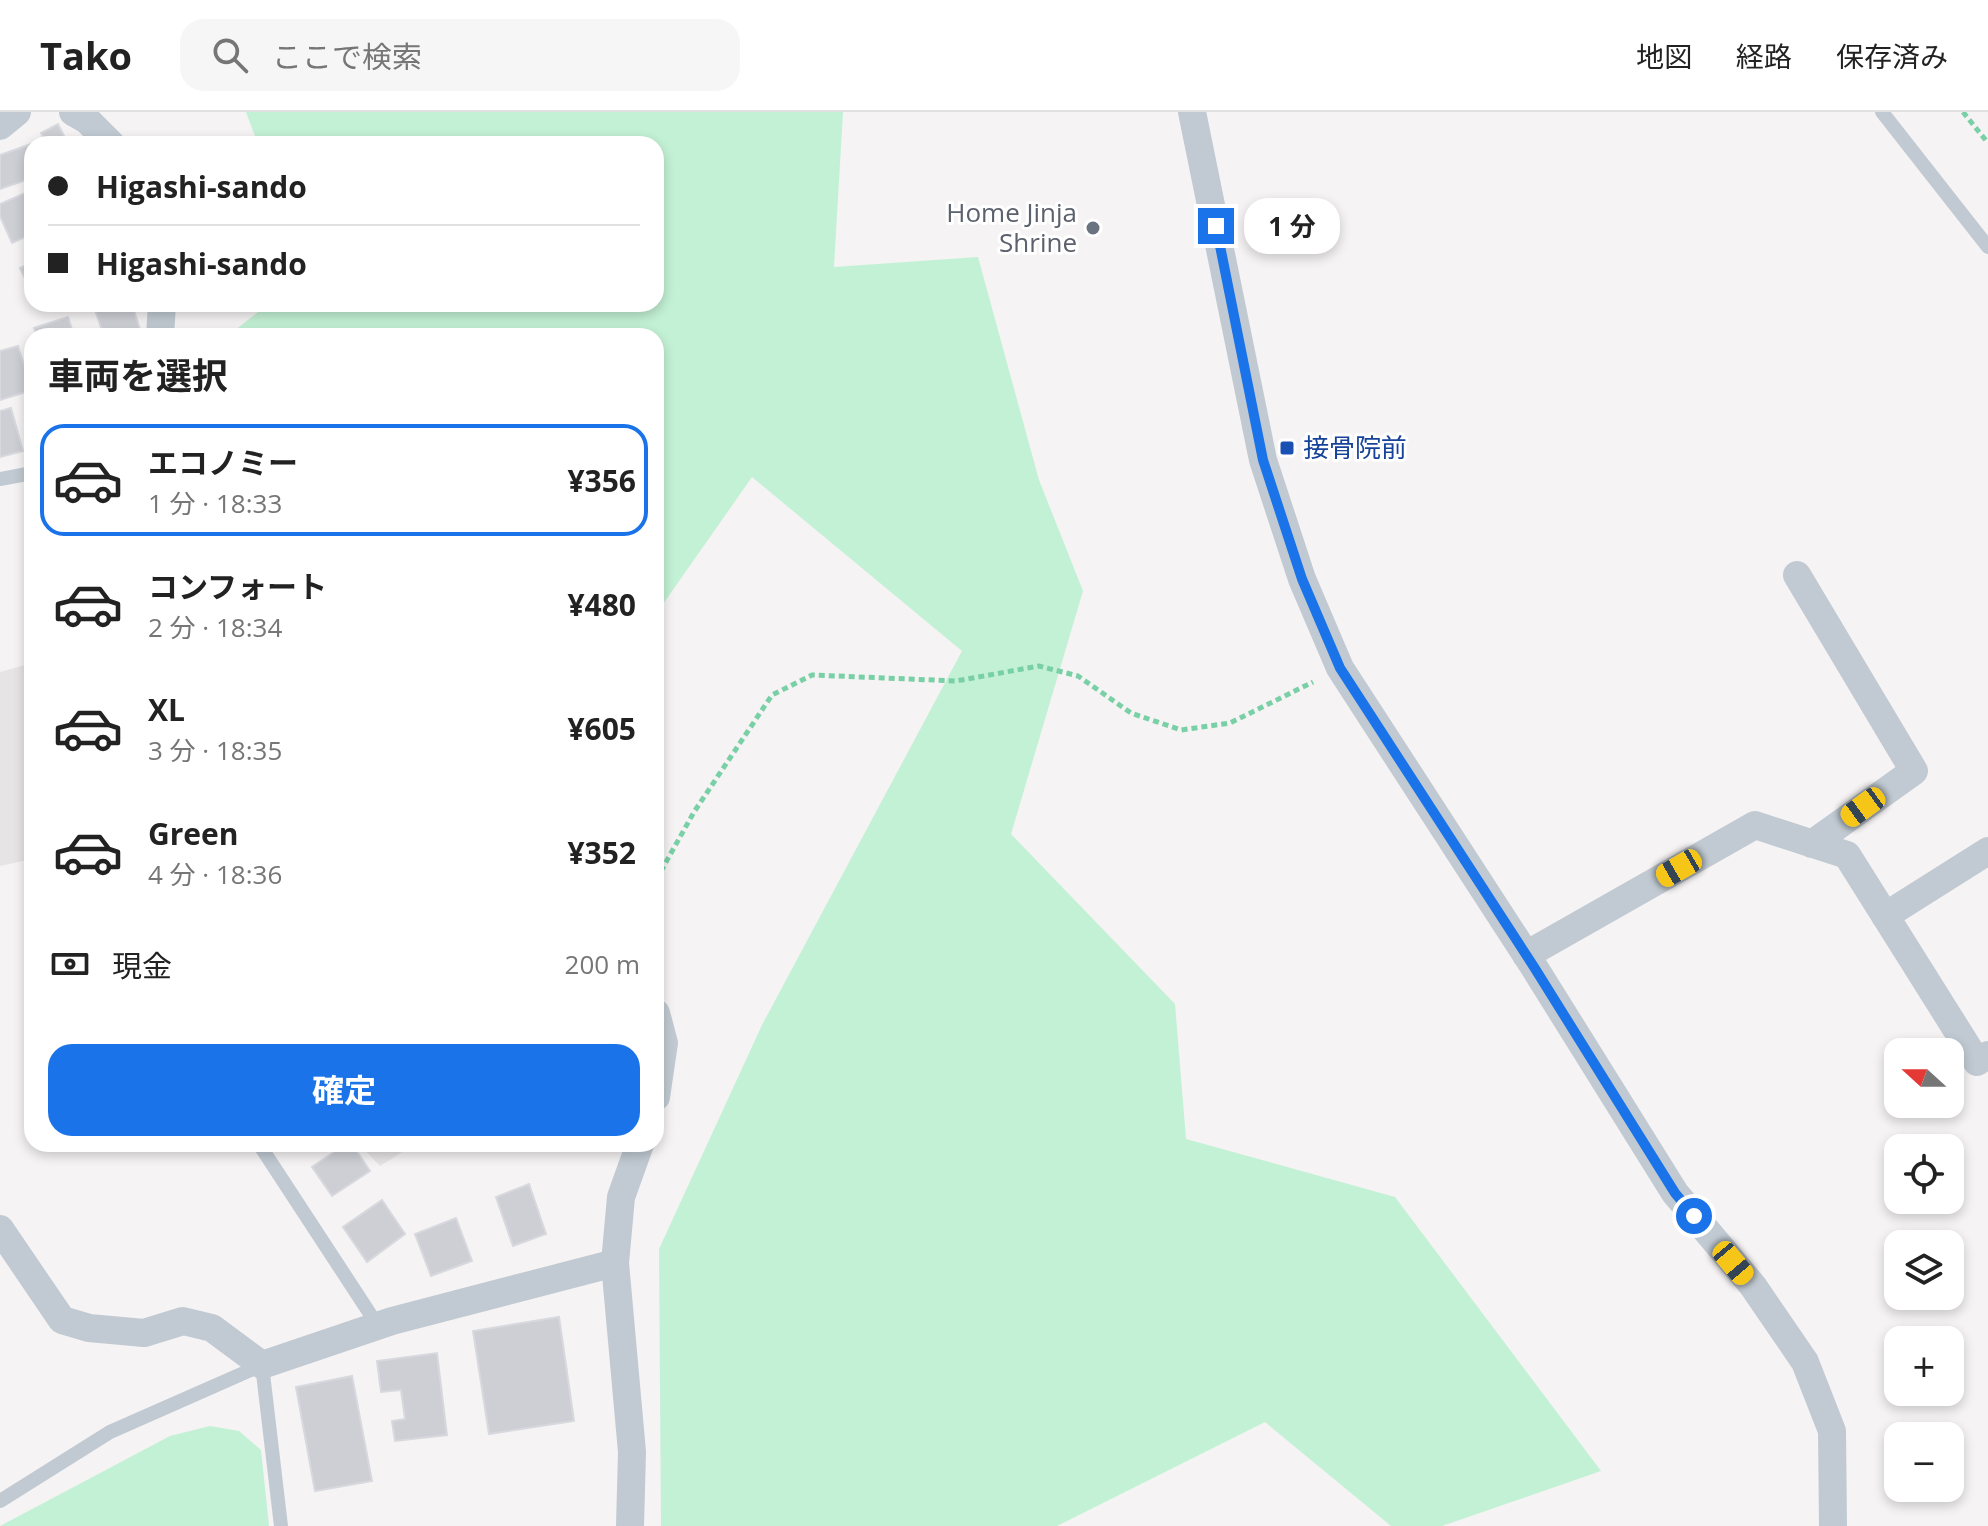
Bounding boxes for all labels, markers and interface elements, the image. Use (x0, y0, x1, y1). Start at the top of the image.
search box (180, 19, 740, 91)
text: Tako (40, 29, 132, 81)
icon: search (208, 33, 252, 77)
text: ここで検索 (272, 36, 422, 77)
text: 地図 (1636, 37, 1692, 75)
text: 経路 (1736, 37, 1792, 75)
text: 保存済み (1836, 37, 1948, 75)
text: Higashi-sando (96, 166, 307, 207)
place label: Home Jinja Shrine (946, 194, 1077, 260)
callout: 1 分 (1244, 198, 1340, 254)
route end (1198, 208, 1234, 244)
text: 1 分 (1268, 208, 1316, 244)
marker: Home Jinja Shrine (1084, 219, 1102, 237)
text: Higashi-sando (96, 243, 307, 284)
text: 車両を選択 (48, 351, 228, 400)
place label: 接骨院前 (1303, 429, 1407, 465)
marker: 接骨院前 (1278, 439, 1296, 457)
text: エコノミー (148, 442, 298, 483)
icon: car (52, 444, 124, 516)
text: ¥356 (567, 460, 636, 501)
text: 1 分 · 18:33 (148, 485, 282, 521)
text: コンフォート (148, 566, 327, 607)
icon: car (52, 568, 124, 640)
text: ¥480 (567, 584, 636, 625)
text: 2 分 · 18:34 (148, 609, 282, 645)
text: XL (148, 689, 185, 730)
icon: car (52, 692, 124, 764)
text: ¥605 (567, 708, 636, 749)
text: 3 分 · 18:35 (148, 732, 282, 768)
car (1837, 783, 1889, 831)
text: Green (148, 813, 239, 854)
icon: car (52, 816, 124, 888)
text: ¥352 (567, 832, 636, 873)
car (1652, 846, 1706, 890)
text: 4 分 · 18:36 (148, 856, 282, 892)
icon: cash (48, 942, 92, 986)
text: 現金 (112, 945, 172, 986)
text: 200 m (565, 946, 640, 982)
north arrow (1884, 1038, 1964, 1118)
map controls (1884, 1038, 1964, 1502)
button: 確定 (48, 1044, 640, 1136)
button: locate (1884, 1134, 1964, 1214)
route start (1676, 1198, 1712, 1234)
button: layers (1884, 1230, 1964, 1310)
car (1708, 1237, 1758, 1289)
button: + (1884, 1326, 1964, 1406)
button: − (1884, 1422, 1964, 1502)

